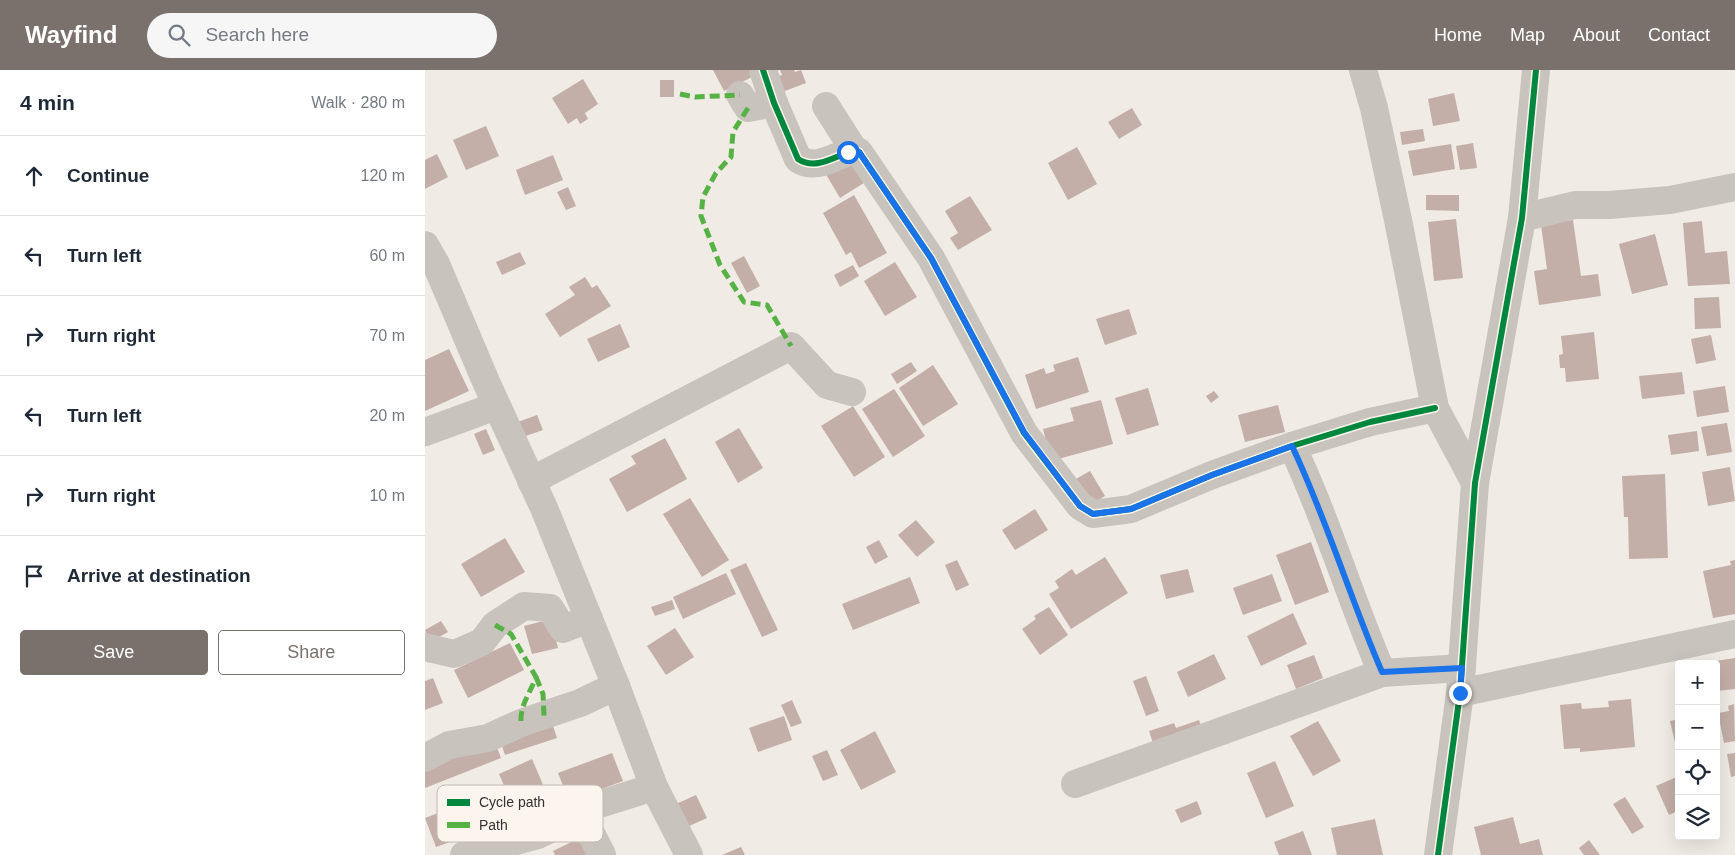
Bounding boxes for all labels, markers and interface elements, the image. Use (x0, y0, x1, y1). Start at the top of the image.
search box (147, 13, 497, 58)
text: Wayfind (25, 21, 117, 48)
icon: search (165, 21, 193, 49)
text: Search here (205, 24, 309, 45)
text: Home (1434, 25, 1482, 45)
text: Map (1510, 25, 1545, 45)
text: About (1573, 25, 1620, 45)
text: Contact (1648, 25, 1710, 45)
text: 4 min (20, 91, 75, 114)
text: Walk · 280 m (311, 94, 405, 111)
route start (837, 141, 860, 164)
icon: ahead (20, 162, 48, 190)
text: Continue (67, 165, 149, 186)
text: 120 m (361, 167, 405, 184)
icon: left (20, 242, 48, 270)
text: Turn left (67, 245, 142, 266)
text: 60 m (369, 247, 405, 264)
icon: right (20, 322, 48, 350)
text: Turn right (67, 325, 155, 346)
text: 70 m (369, 327, 405, 344)
icon: left (20, 402, 48, 430)
text: Turn left (67, 405, 142, 426)
text: 20 m (369, 407, 405, 424)
icon: right (20, 482, 48, 510)
text: Turn right (67, 485, 155, 506)
text: 10 m (369, 487, 405, 504)
icon: arrive (20, 562, 48, 590)
text: Arrive at destination (67, 565, 251, 586)
button: Save (20, 630, 208, 675)
button: Share (218, 630, 405, 675)
map controls (1675, 660, 1720, 840)
button: + (1675, 660, 1720, 705)
route end (1449, 682, 1472, 705)
button: − (1675, 705, 1720, 750)
button: locate (1675, 750, 1720, 795)
legend (437, 785, 603, 842)
text: Cycle path (479, 794, 545, 810)
button: layers (1675, 795, 1720, 840)
text: Path (479, 817, 508, 833)

